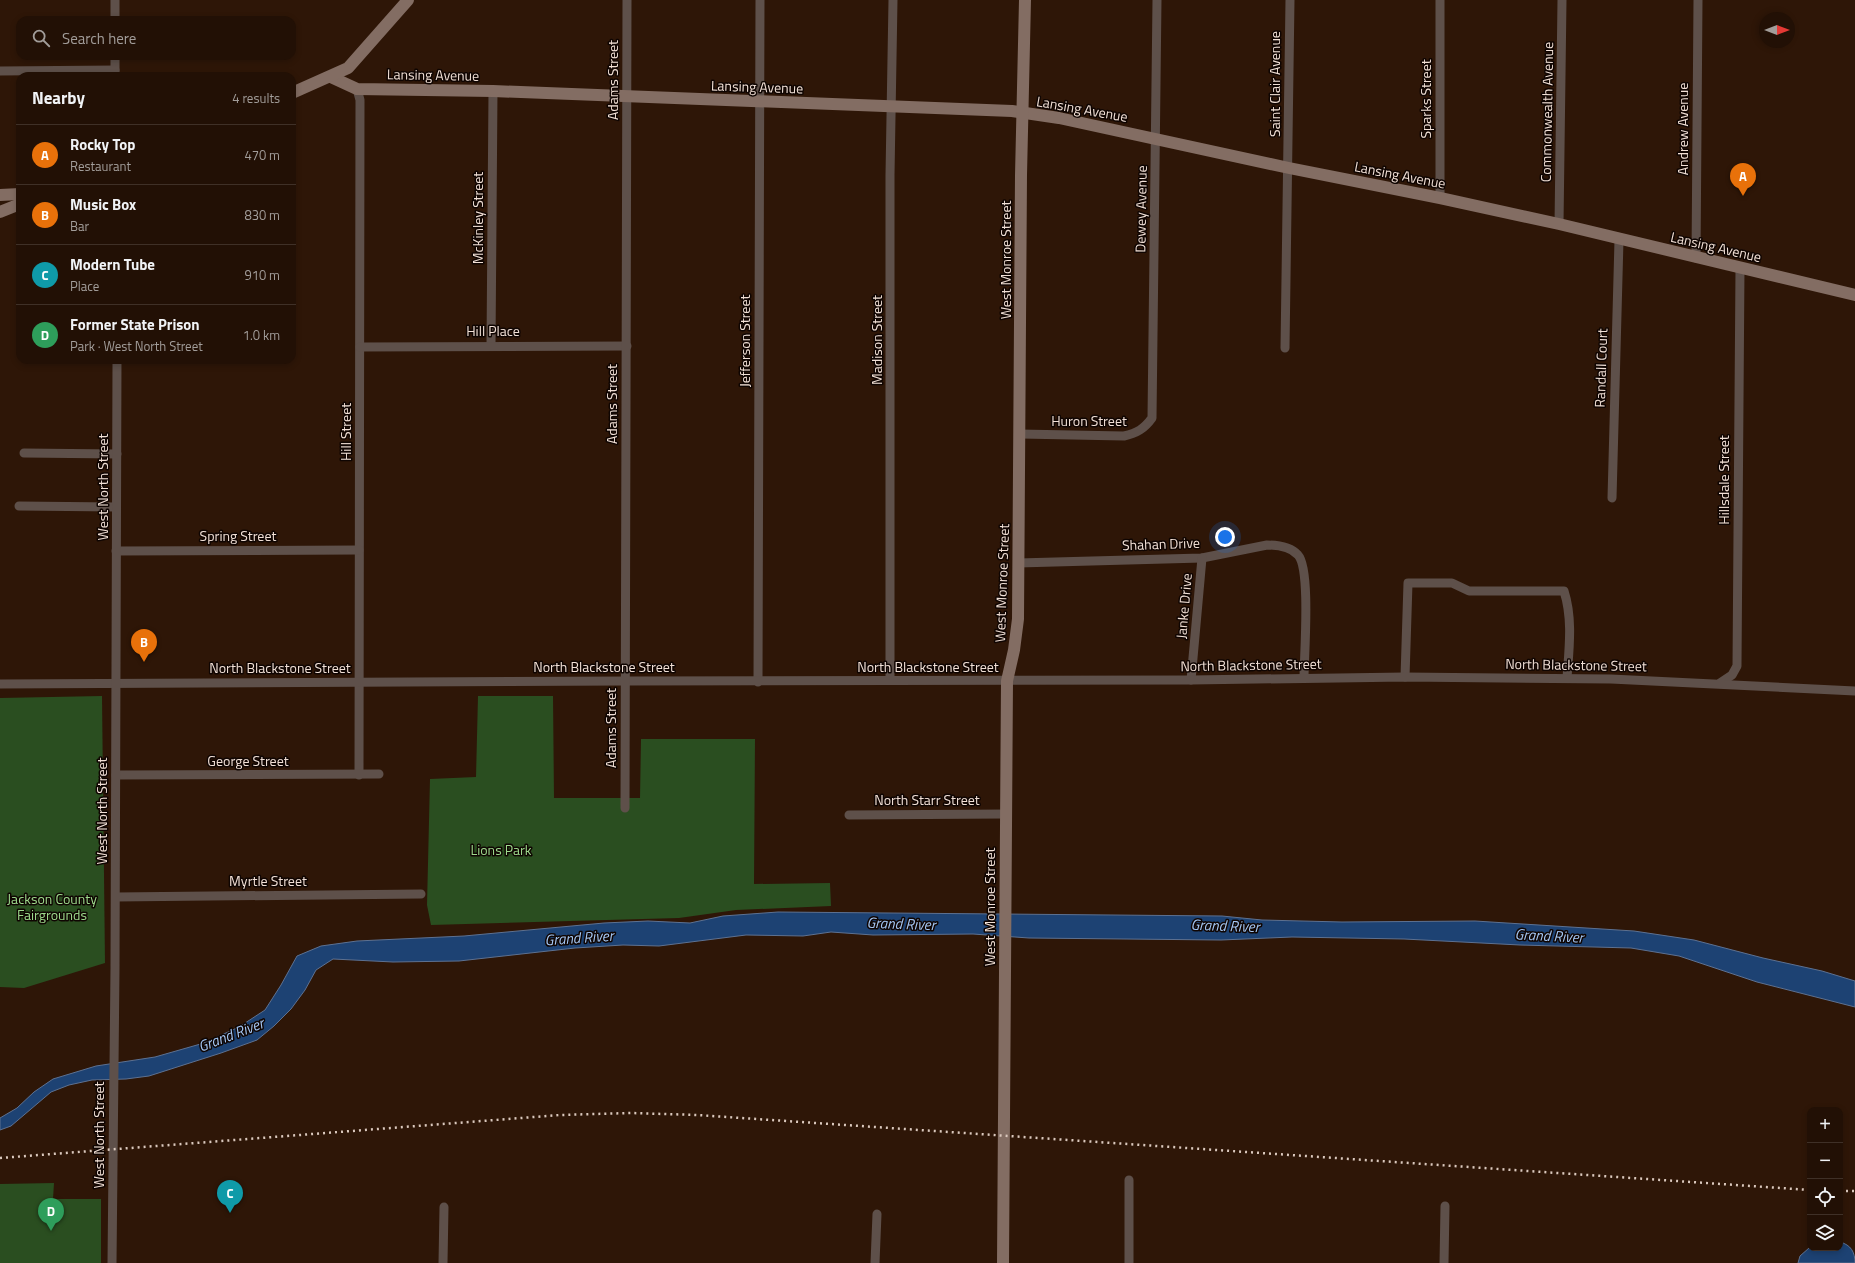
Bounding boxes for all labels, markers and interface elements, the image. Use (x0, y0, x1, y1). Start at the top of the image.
north arrow (1759, 12, 1795, 48)
search box (16, 16, 296, 60)
icon: search (30, 27, 52, 49)
text: Search here (62, 27, 136, 50)
street label: Saint Clair Avenue (1264, 31, 1285, 137)
street label: Adams Street (602, 40, 623, 120)
street label: Commonwealth Avenue (1535, 42, 1558, 182)
street label: Sparks Street (1415, 59, 1436, 139)
street label: Lansing Avenue (387, 63, 479, 86)
street label: Lansing Avenue (710, 74, 804, 99)
street label: Andrew Avenue (1672, 83, 1693, 175)
text: Nearby (32, 85, 85, 111)
text: 4 results (232, 88, 280, 108)
street label: Lansing Avenue (1035, 90, 1129, 127)
text: Rocky Top (70, 133, 135, 156)
text: A (41, 145, 49, 165)
text: 470 m (244, 145, 280, 165)
street label: Lansing Avenue (1353, 155, 1447, 194)
text: Restaurant (70, 156, 131, 176)
pin: A (1730, 163, 1756, 196)
street label: Dewey Avenue (1129, 165, 1152, 253)
street label: McKinley Street (467, 172, 488, 264)
text: Music Box (70, 193, 136, 216)
street label: West Monroe Street (995, 201, 1016, 319)
text: B (41, 205, 49, 225)
text: 830 m (244, 205, 280, 225)
text: Bar (70, 216, 89, 236)
street label: Lansing Avenue (1669, 226, 1763, 267)
text: Modern Tube (70, 253, 155, 276)
text: C (41, 265, 49, 285)
text: 910 m (244, 265, 280, 285)
text: Place (70, 276, 99, 296)
street label: Jefferson Street (734, 295, 755, 387)
street label: Madison Street (866, 295, 887, 385)
text: Former State Prison (70, 313, 200, 336)
street label: Hill Place (466, 320, 520, 341)
text: D (41, 325, 49, 345)
text: 1.0 km (243, 325, 280, 345)
street label: Randall Court (1589, 328, 1612, 408)
text: Park · West North Street (70, 336, 203, 356)
street label: Adams Street (601, 364, 622, 444)
street label: Hill Street (335, 403, 356, 461)
street label: Huron Street (1051, 410, 1127, 431)
street label: West North Street (92, 433, 113, 540)
street label: Hillsdale Street (1713, 435, 1734, 525)
street label: West Monroe Street (989, 523, 1014, 643)
street label: Spring Street (200, 525, 276, 546)
your location (1215, 527, 1235, 547)
street label: Shahan Drive (1122, 532, 1200, 555)
street label: Janke Drive (1170, 572, 1197, 640)
pin: B (131, 629, 157, 662)
street label: North Blackstone Street (1180, 653, 1322, 676)
street label: North Blackstone Street (1505, 653, 1647, 676)
street label: North Blackstone Street (533, 656, 675, 677)
street label: North Blackstone Street (857, 656, 999, 677)
street label: North Blackstone Street (209, 657, 351, 678)
street label: Adams Street (600, 688, 621, 768)
street label: George Street (207, 750, 289, 771)
street label: West North Street (91, 757, 112, 864)
street label: North Starr Street (874, 789, 980, 810)
park label: Lions Park (470, 839, 532, 860)
street label: West Monroe Street (979, 848, 1000, 966)
street label: Myrtle Street (229, 870, 307, 891)
park label: Jackson County Fairgrounds (7, 888, 97, 925)
water label: Grand River (866, 911, 938, 936)
water label: Grand River (1190, 913, 1262, 938)
water label: Grand River (1514, 922, 1586, 949)
water label: Grand River (544, 923, 616, 951)
water label: Grand River (195, 1011, 269, 1058)
street label: West North Street (88, 1081, 109, 1188)
map controls (1807, 1107, 1843, 1251)
button: + (1807, 1107, 1843, 1143)
button: − (1807, 1143, 1843, 1179)
button: locate (1807, 1179, 1843, 1215)
pin: C (217, 1180, 243, 1213)
pin: D (38, 1198, 64, 1231)
button: layers (1807, 1215, 1843, 1251)

